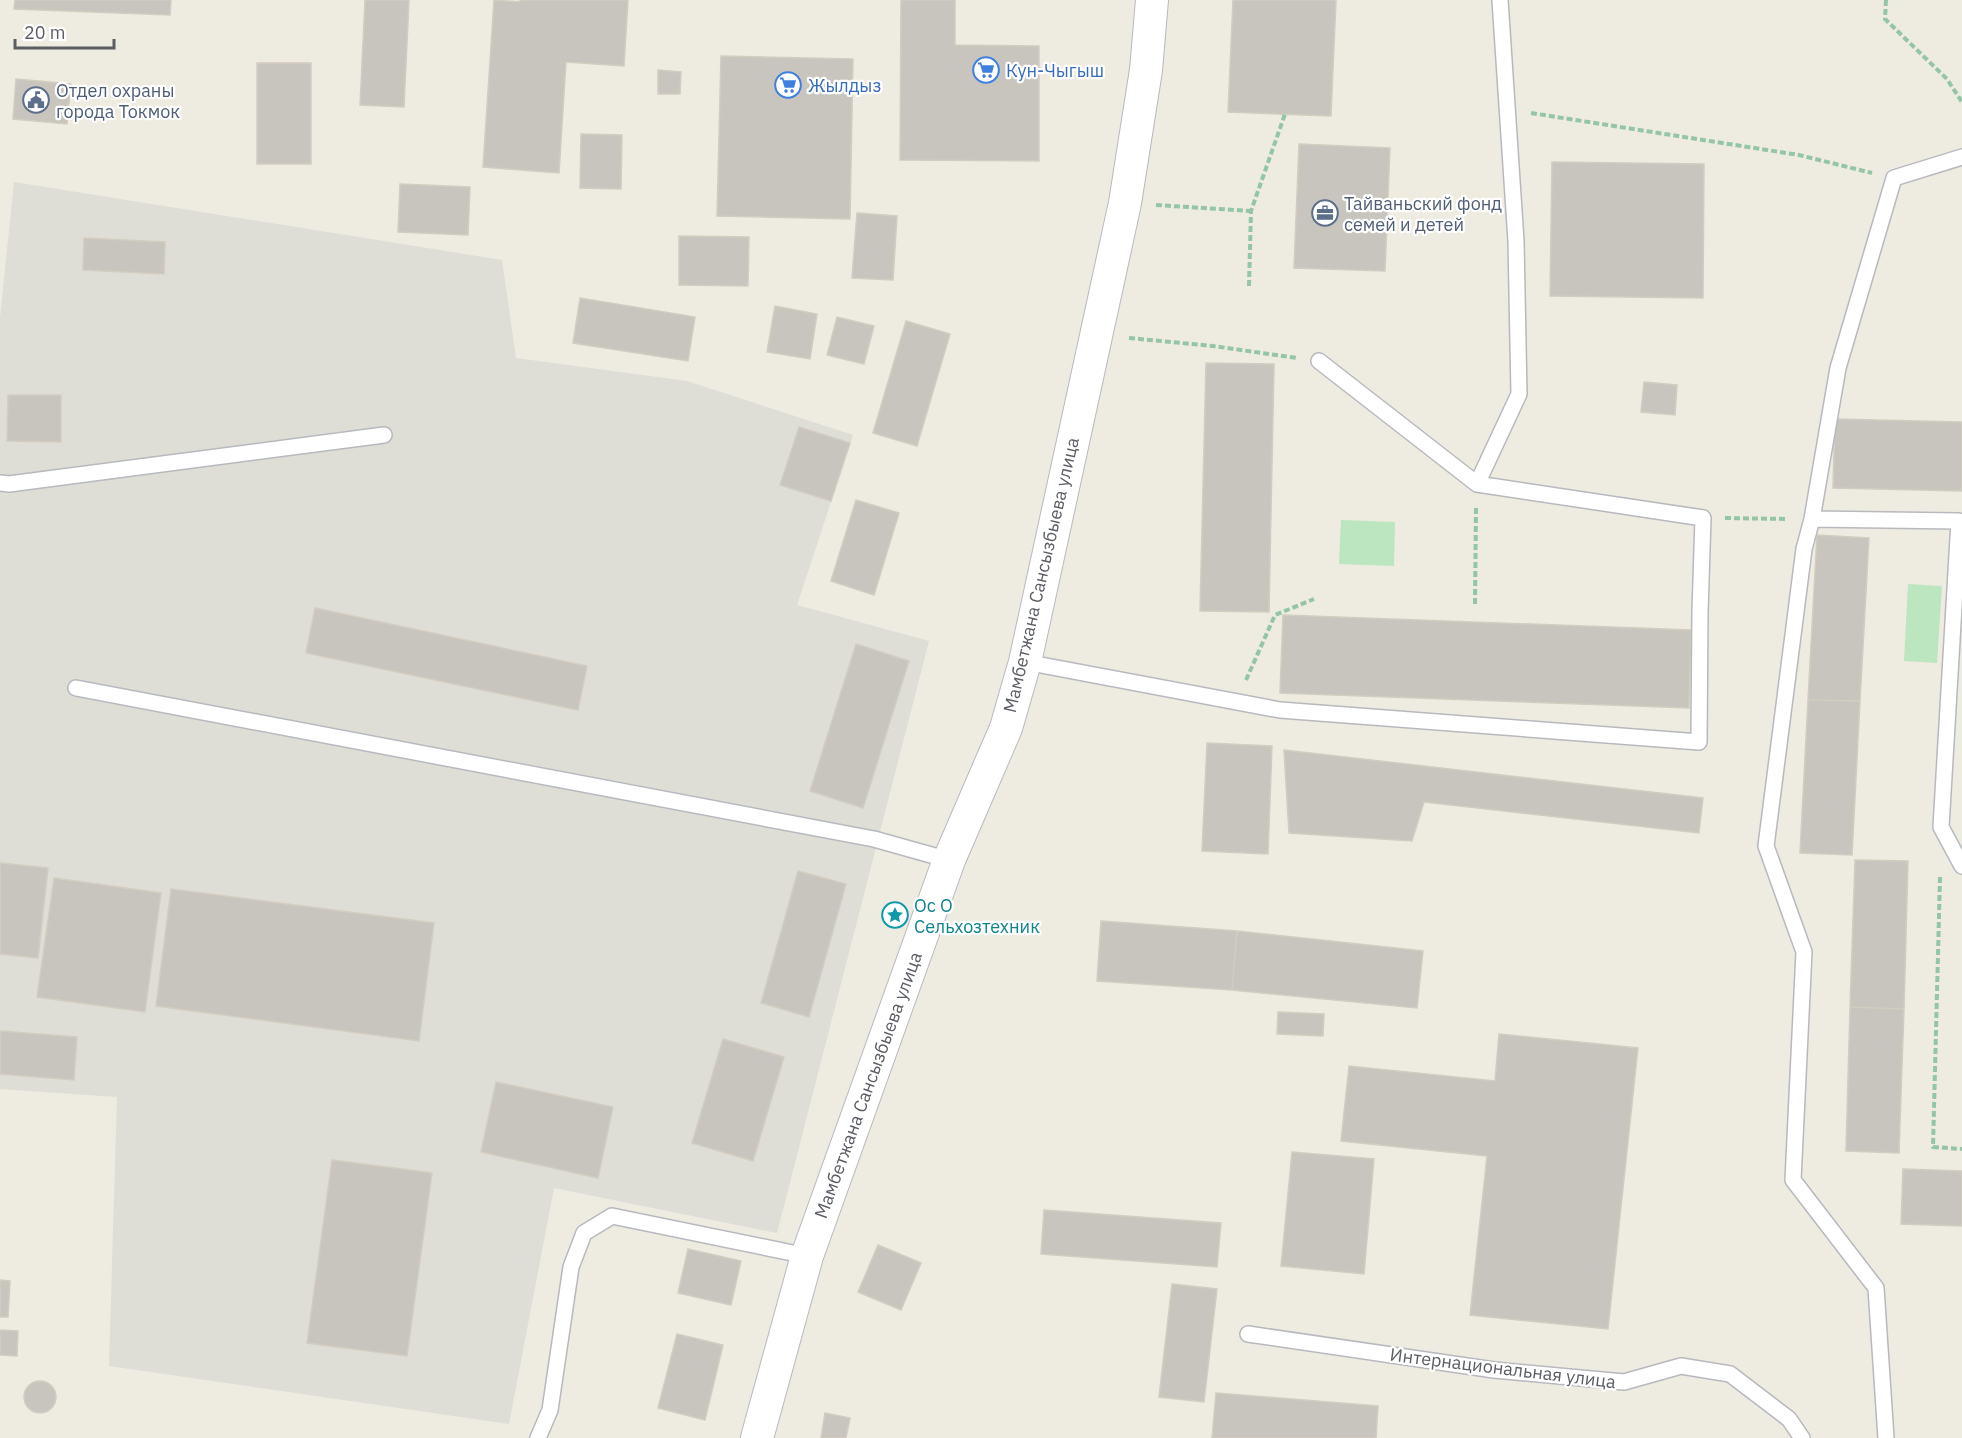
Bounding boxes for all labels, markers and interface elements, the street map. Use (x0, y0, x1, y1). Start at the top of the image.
scale bar (15, 12, 114, 50)
text: 20 m (24, 21, 66, 44)
supermarket icon: Кун-Чыгыш (971, 55, 1001, 85)
place label: Кун-Чыгыш (1006, 59, 1104, 82)
supermarket icon: Жылдыз (773, 70, 803, 100)
place label: Жылдыз (808, 74, 881, 97)
place label: Отдел охраны города Токмок (56, 79, 180, 123)
public building icon: Отдел охраны города Токмок (21, 85, 51, 115)
place label: Тайваньский фонд семей и детей (1344, 192, 1502, 236)
office icon: Тайваньский фонд семей и детей (1310, 198, 1340, 228)
street label: Мамбетжана Сансызбыева улица (998, 435, 1084, 715)
place label: Ос О Сельхозтехник (914, 894, 1040, 938)
place icon: Ос О Сельхозтехник (880, 900, 910, 930)
street label: Мамбетжана Сансызбыева улица (809, 948, 927, 1221)
street label: Интернациональная улица (1389, 1343, 1618, 1393)

